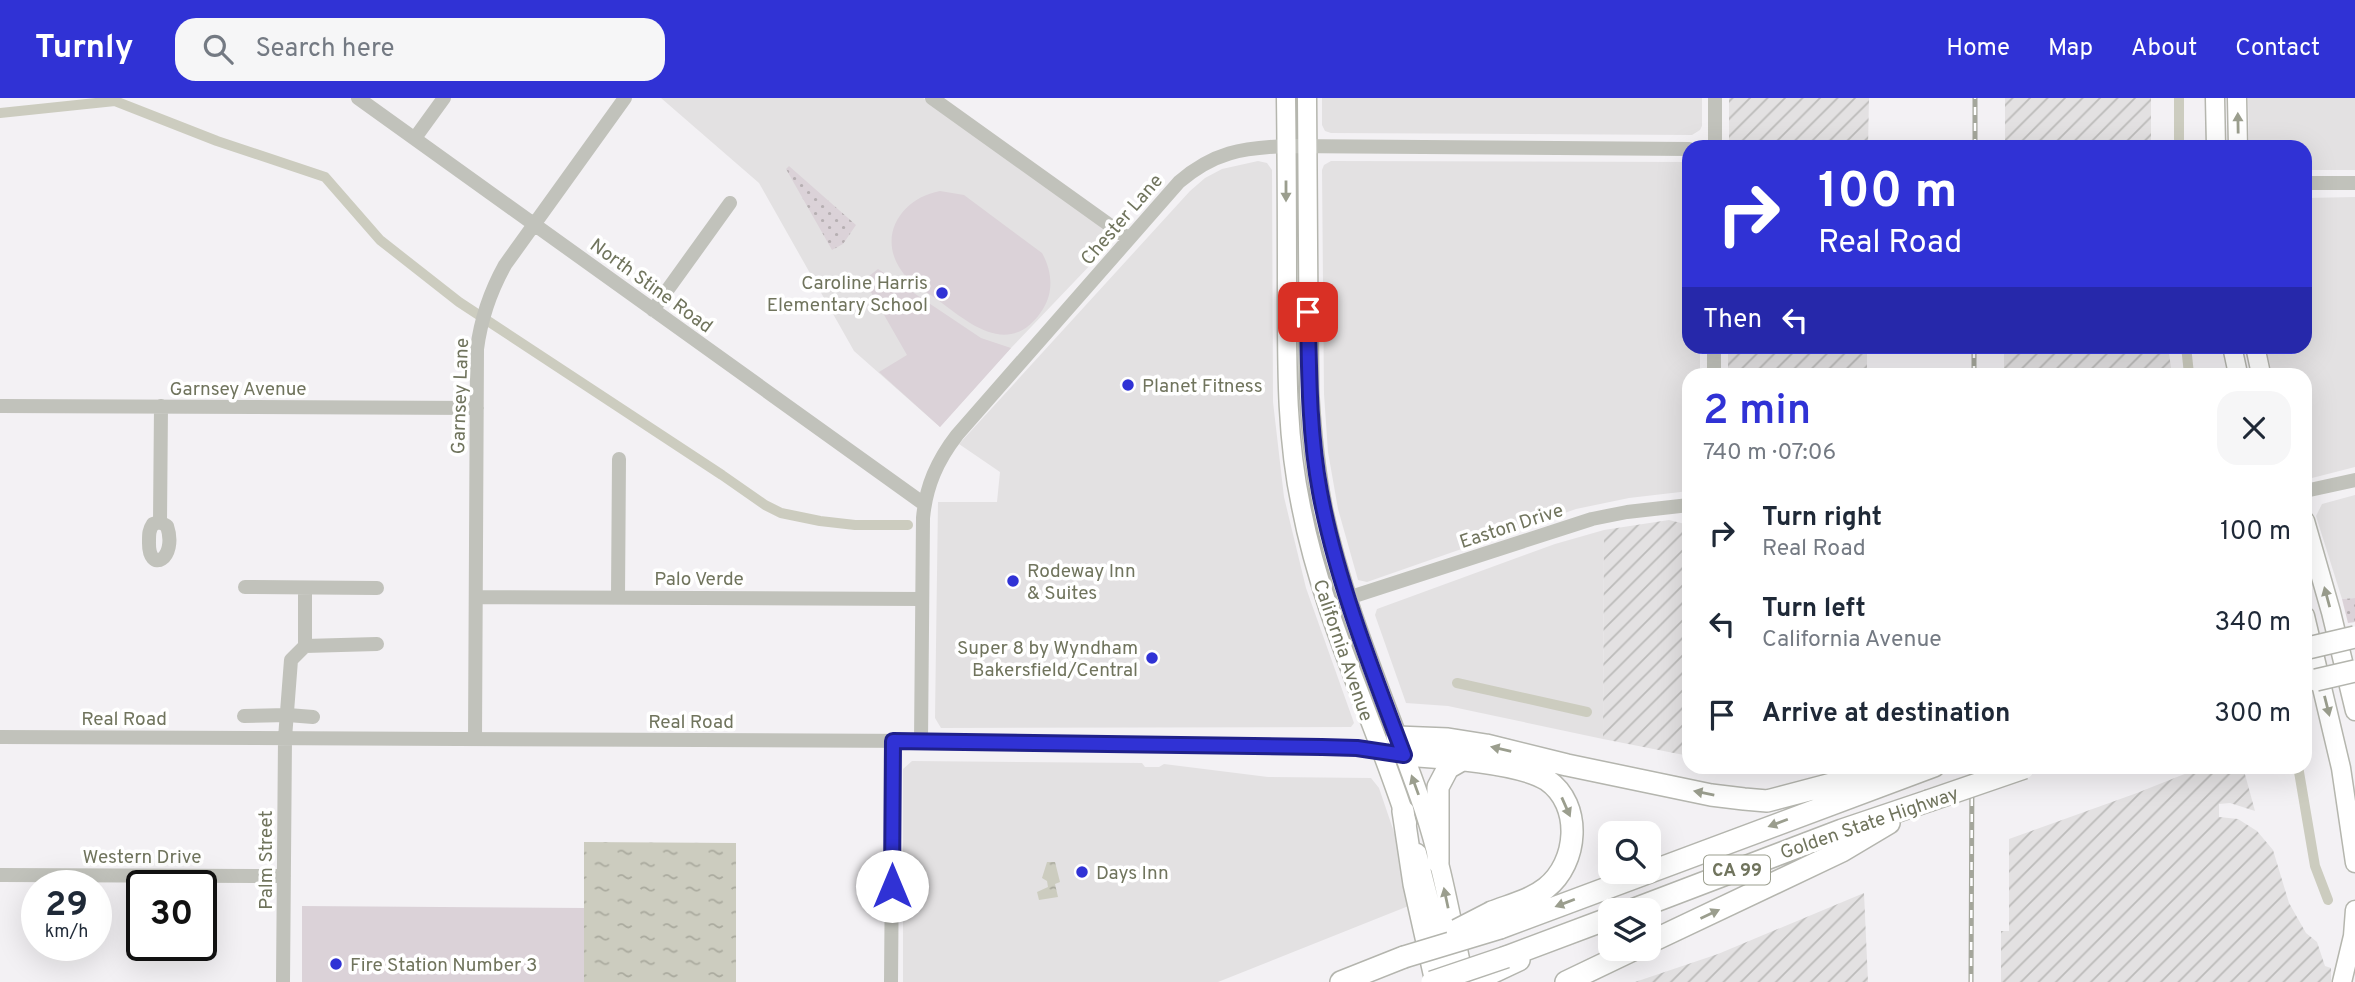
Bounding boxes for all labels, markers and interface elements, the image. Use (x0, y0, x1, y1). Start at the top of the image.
search box (175, 18, 665, 81)
text: Turnly (35, 28, 133, 70)
icon: search (199, 30, 237, 68)
text: Search here (255, 33, 394, 66)
text: Home (1946, 34, 2010, 64)
text: Map (2048, 34, 2093, 64)
text: About (2131, 34, 2197, 64)
text: Contact (2235, 34, 2320, 64)
one-way arrow (2232, 111, 2244, 133)
text: 100 m (1818, 163, 1957, 225)
icon: right (1703, 168, 1794, 259)
street label: Chester Lane (1076, 170, 1169, 271)
one-way arrow (1280, 180, 1292, 202)
text: Real Road (1818, 224, 1962, 264)
street label: North Stine Road (585, 234, 717, 339)
place label: Caroline Harris Elementary School (767, 272, 928, 318)
pin (1278, 282, 1338, 342)
marker: Caroline Harris Elementary School (934, 285, 950, 301)
icon: arrive (1289, 293, 1327, 331)
icon: left (1776, 301, 1814, 339)
text: Then (1703, 304, 1762, 337)
street label: Garnsey Lane (447, 337, 475, 455)
place label: Planet Fitness (1142, 375, 1263, 399)
marker: Planet Fitness (1120, 377, 1136, 393)
street label: Garnsey Avenue (169, 378, 307, 402)
text: 2 min (1703, 386, 1811, 439)
button: close (2217, 391, 2291, 465)
text: 740 m · 07:06 (1703, 439, 1836, 468)
street label: Easton Drive (1457, 499, 1567, 555)
text: Turn right (1762, 502, 1882, 535)
icon: right (1703, 514, 1741, 552)
text: 100 m (2220, 516, 2291, 549)
text: Real Road (1762, 535, 1866, 564)
place label: Rodeway Inn & Suites (1027, 560, 1136, 606)
street label: Palo Verde (654, 568, 744, 592)
marker: Rodeway Inn & Suites (1005, 573, 1021, 589)
street label: California Avenue (1307, 577, 1378, 725)
one-way arrow (2321, 586, 2332, 608)
text: Turn left (1762, 593, 1866, 626)
icon: left (1703, 605, 1741, 643)
text: 340 m (2214, 607, 2291, 640)
text: California Avenue (1762, 626, 1942, 655)
place label: Super 8 by Wyndham Bakersfield/Central (957, 637, 1138, 683)
marker: Super 8 by Wyndham Bakersfield/Central (1144, 650, 1160, 666)
one-way arrow (2321, 695, 2332, 717)
icon: arrive (1703, 696, 1741, 734)
text: Arrive at destination (1762, 698, 2010, 731)
text: 300 m (2214, 698, 2291, 731)
street label: Real Road (81, 708, 167, 732)
street label: Real Road (648, 711, 734, 735)
one-way arrow (1490, 743, 1512, 754)
one-way arrow (1409, 775, 1420, 796)
street label: Golden State Highway (1777, 782, 1962, 866)
one-way arrow (1693, 787, 1715, 798)
one-way arrow (1560, 797, 1571, 818)
street label: Palm Street (255, 810, 279, 910)
one-way arrow (1768, 818, 1789, 829)
map controls (1598, 821, 1661, 961)
button: search (1598, 821, 1661, 884)
street label: Western Drive (82, 846, 202, 870)
position arrow (855, 849, 929, 923)
road number: CA 99 (1704, 856, 1770, 884)
place label: Days Inn (1096, 862, 1169, 886)
marker: Days Inn (1074, 864, 1090, 880)
speed limit sign: 30 (126, 870, 217, 961)
text: 29 (45, 884, 88, 928)
one-way arrow (1440, 887, 1451, 909)
one-way arrow (1555, 898, 1576, 909)
button: layers (1598, 898, 1661, 961)
one-way arrow (1700, 908, 1720, 920)
text: km/h (45, 921, 88, 944)
place label: Fire Station Number 3 (350, 954, 537, 978)
marker: Fire Station Number 3 (328, 956, 344, 972)

